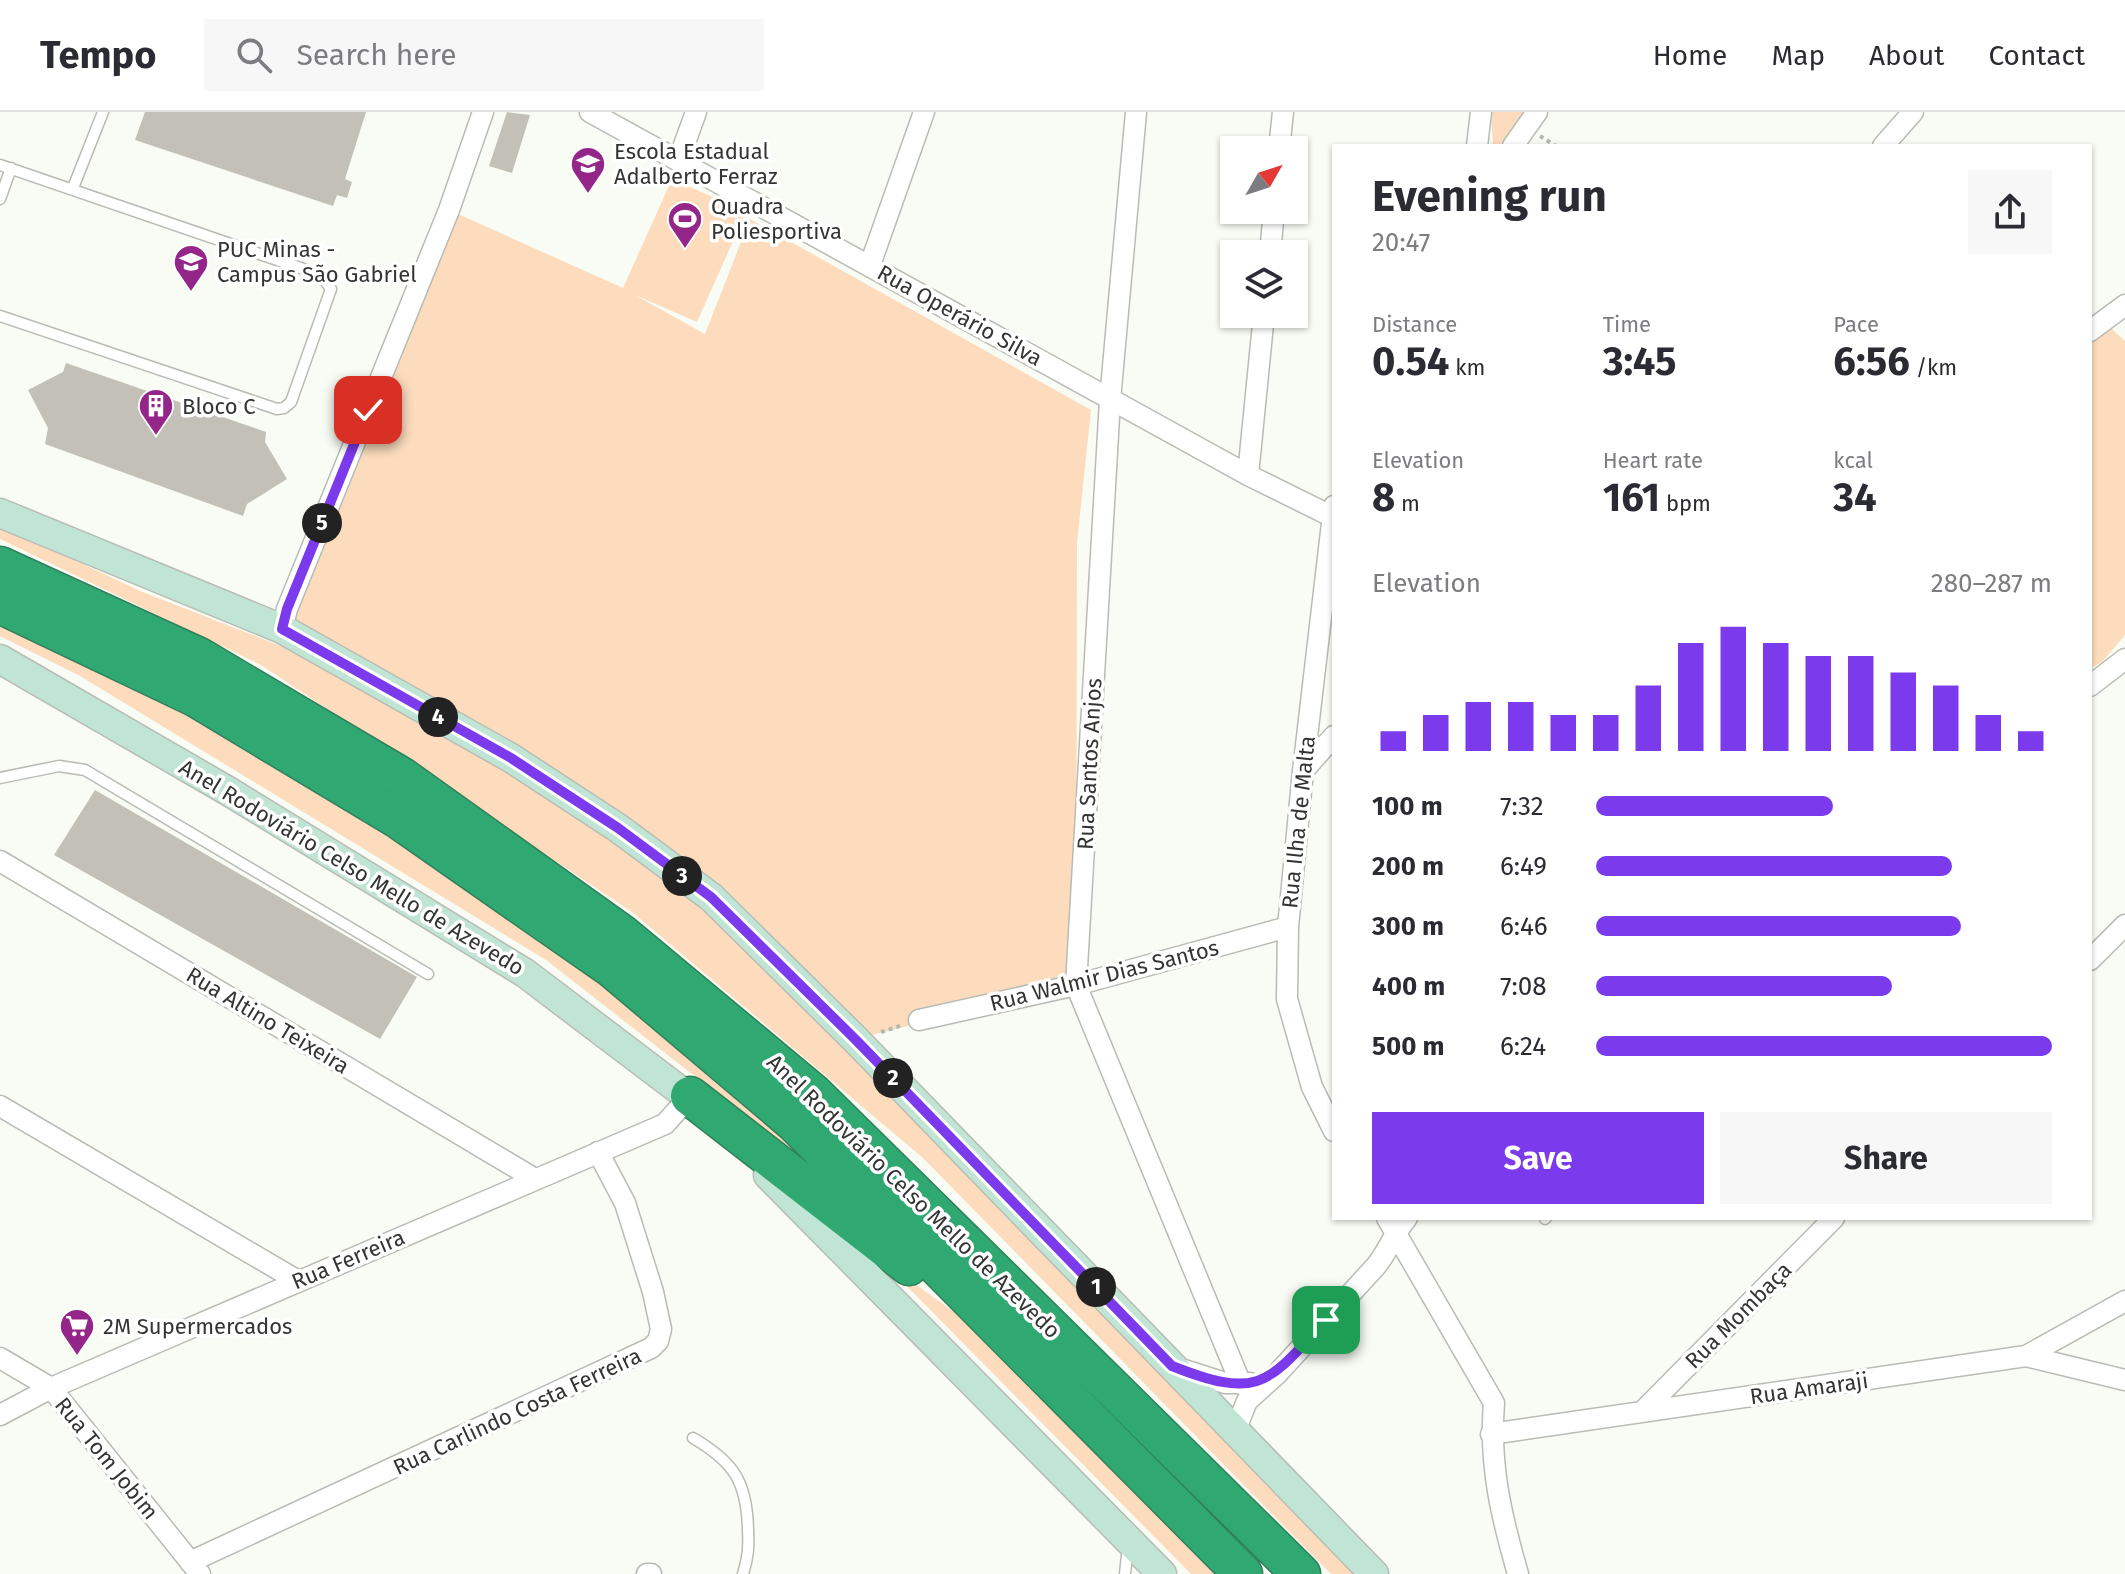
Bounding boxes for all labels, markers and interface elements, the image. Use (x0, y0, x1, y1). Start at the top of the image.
search box (204, 19, 764, 91)
text: Tempo (40, 32, 156, 78)
icon: search (232, 33, 276, 77)
text: Search here (296, 37, 457, 73)
text: Home (1653, 39, 1727, 72)
text: Map (1771, 39, 1825, 72)
text: About (1869, 39, 1944, 72)
text: Contact (1988, 39, 2085, 72)
north arrow (1220, 136, 1308, 224)
map controls (1220, 136, 1308, 328)
place label: Escola Estadual Adalberto Ferraz (614, 138, 778, 190)
school or university icon: Escola Estadual Adalberto Ferraz (569, 145, 607, 195)
text: Evening run (1372, 170, 1607, 223)
button: share (1968, 170, 2052, 254)
place label: Quadra Poliesportiva (711, 193, 842, 245)
sports icon: Quadra Poliesportiva (666, 200, 704, 250)
text: 20:47 (1372, 227, 1430, 258)
place label: PUC Minas - Campus São Gabriel (217, 236, 417, 288)
button: layers (1220, 240, 1308, 328)
school or university icon: PUC Minas - Campus São Gabriel (172, 243, 210, 293)
street label: Rua Operário Silva (873, 259, 1047, 372)
text: Distance (1372, 311, 1457, 338)
text: Time (1603, 311, 1651, 338)
text: Pace (1833, 311, 1879, 338)
text: 0.54 (1372, 338, 1449, 386)
text: 3:45 (1603, 338, 1677, 386)
text: 6:56 (1833, 338, 1910, 386)
text: km (1449, 354, 1485, 381)
text: /km (1910, 354, 1957, 381)
pin (334, 376, 402, 444)
building icon: Bloco C (137, 387, 175, 437)
icon: check (346, 388, 390, 432)
place label: Bloco C (182, 393, 256, 420)
text: Elevation (1372, 447, 1464, 474)
text: Heart rate (1603, 447, 1703, 474)
text: kcal (1833, 447, 1873, 474)
text: 8 (1372, 474, 1395, 522)
text: 161 (1603, 474, 1660, 522)
text: 34 (1833, 474, 1877, 522)
text: m (1395, 490, 1420, 517)
text: bpm (1660, 490, 1711, 517)
pin: 5 (302, 503, 342, 543)
text: 5 (316, 509, 328, 536)
text: Elevation (1372, 568, 1481, 599)
text: 280–287 m (1931, 568, 2052, 599)
street label: Rua Santos Anjos (1072, 677, 1107, 851)
pin: 4 (418, 697, 458, 737)
text: 4 (432, 703, 444, 730)
street label: Rua Ilha de Malta (1276, 734, 1321, 910)
street label: Anel Rodoviário Celso Mello de Azevedo (174, 754, 529, 981)
text: 100 m (1372, 791, 1443, 822)
text: 7:32 (1500, 791, 1544, 822)
text: 200 m (1372, 851, 1444, 882)
text: 6:49 (1500, 851, 1547, 882)
pin: 3 (662, 856, 702, 896)
text: 3 (676, 862, 688, 889)
text: 300 m (1372, 911, 1444, 942)
text: 6:46 (1500, 911, 1548, 942)
street label: Rua Walmir Dias Santos (987, 934, 1221, 1017)
street label: Rua Altino Teixeira (181, 961, 354, 1080)
text: 400 m (1372, 971, 1445, 1002)
text: 7:08 (1500, 971, 1547, 1002)
text: 500 m (1372, 1031, 1445, 1062)
text: 6:24 (1500, 1031, 1546, 1062)
street label: Anel Rodoviário Celso Mello de Azevedo (761, 1049, 1066, 1344)
pin: 2 (873, 1058, 913, 1098)
text: 2 (887, 1064, 899, 1091)
button: Save (1372, 1112, 1704, 1204)
button: Share (1720, 1112, 2052, 1204)
street label: Rua Ferreira (288, 1224, 409, 1295)
street label: Rua Mombaça (1679, 1256, 1797, 1374)
pin: 1 (1076, 1267, 1116, 1307)
text: 1 (1091, 1273, 1101, 1300)
pin (1292, 1286, 1360, 1354)
icon: arrive (1304, 1298, 1348, 1342)
supermarket icon: 2M Supermercados (58, 1307, 96, 1357)
place label: 2M Supermercados (103, 1313, 292, 1340)
street label: Rua Carlindo Costa Ferreira (389, 1342, 646, 1481)
street label: Rua Amaraji (1748, 1367, 1870, 1410)
street label: Rua Tom Jobim (49, 1392, 164, 1525)

